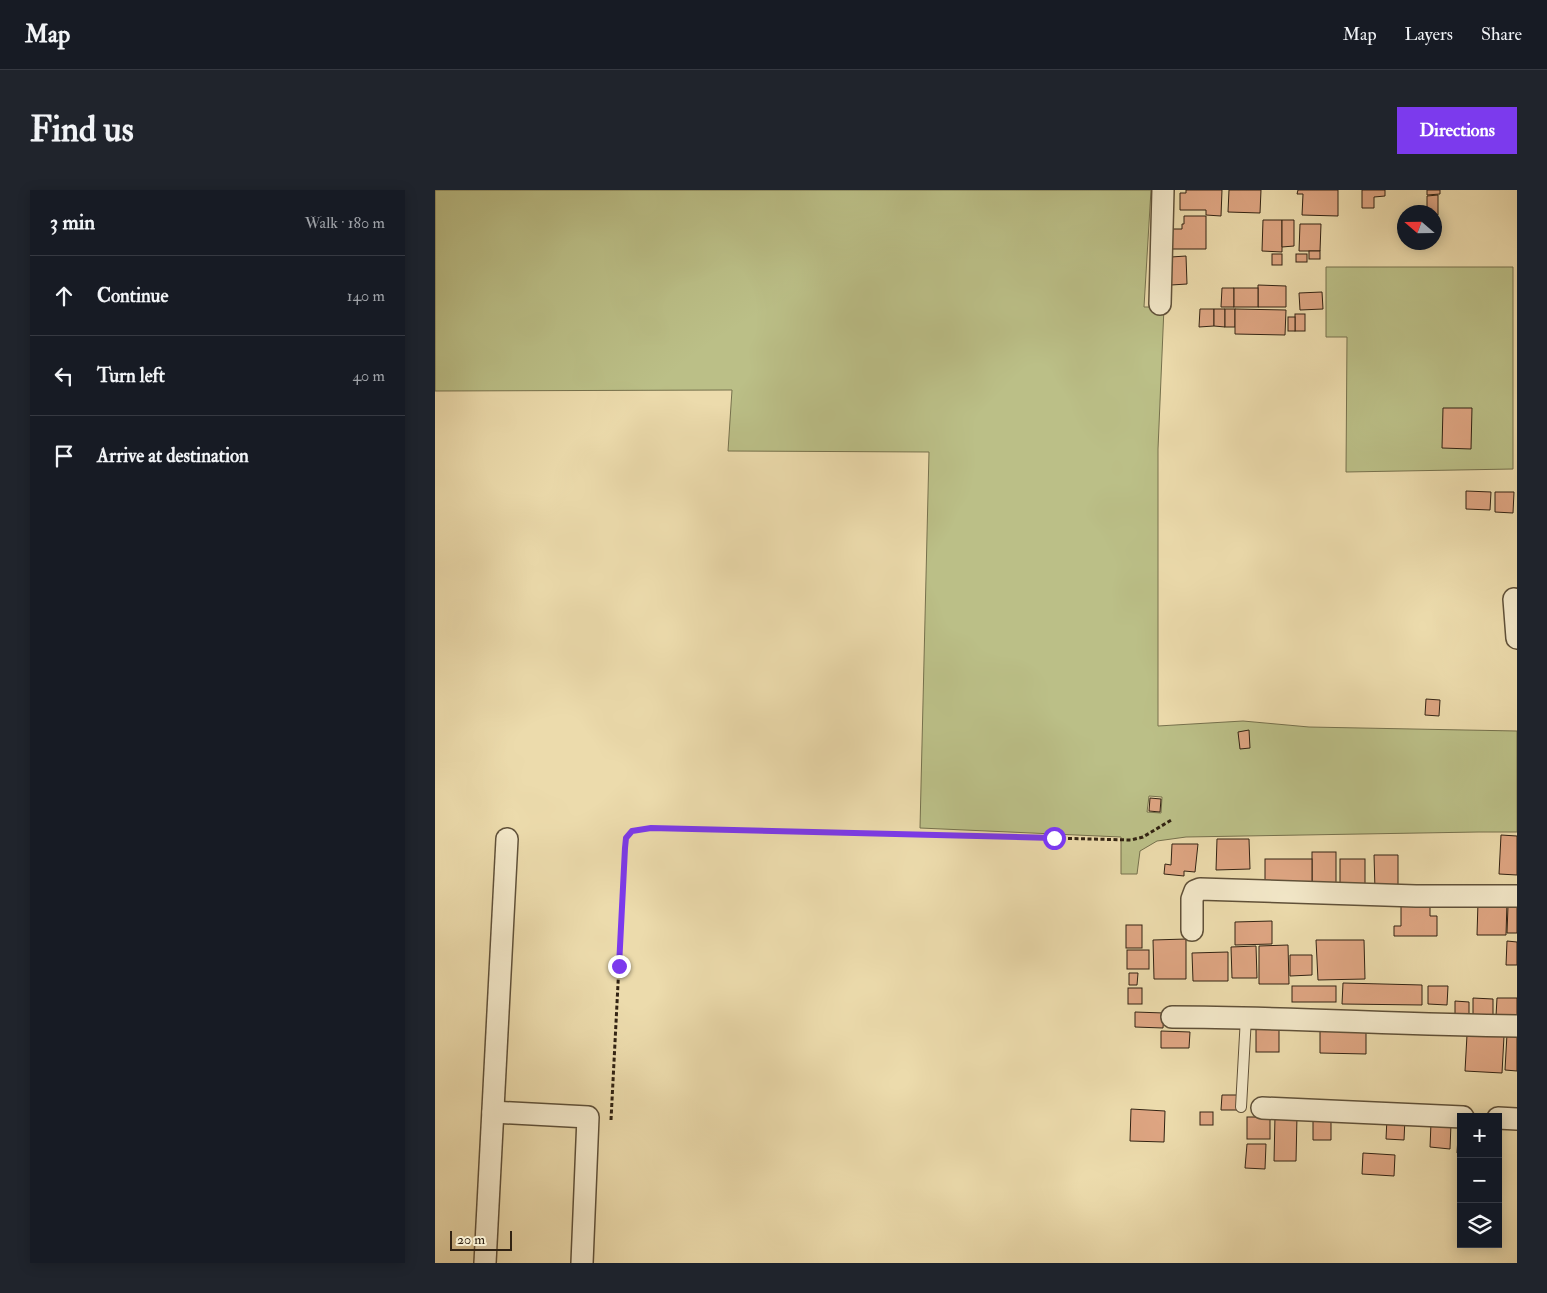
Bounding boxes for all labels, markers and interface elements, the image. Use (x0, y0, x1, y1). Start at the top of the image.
text: Map (25, 19, 70, 50)
text: Map (1343, 23, 1377, 46)
text: Layers (1405, 23, 1453, 46)
text: Share (1481, 23, 1522, 46)
button: Directions (1397, 107, 1517, 154)
text: Find us (30, 108, 134, 152)
north arrow (1397, 205, 1442, 250)
text: 3 min (50, 209, 95, 236)
text: Walk · 180 m (305, 213, 385, 233)
icon: ahead (50, 282, 78, 310)
text: Continue (97, 284, 168, 308)
text: 140 m (347, 286, 385, 306)
icon: left (50, 362, 78, 390)
text: Turn left (97, 364, 165, 388)
text: 40 m (352, 366, 385, 386)
icon: arrive (50, 442, 78, 470)
text: Arrive at destination (97, 444, 249, 468)
route start (1043, 827, 1066, 850)
route end (608, 955, 631, 978)
map controls (1457, 1113, 1502, 1248)
button: + (1457, 1113, 1502, 1158)
button: − (1457, 1158, 1502, 1203)
button: layers (1457, 1203, 1502, 1248)
scale bar (450, 1228, 513, 1251)
text: 20 m (457, 1231, 485, 1248)

